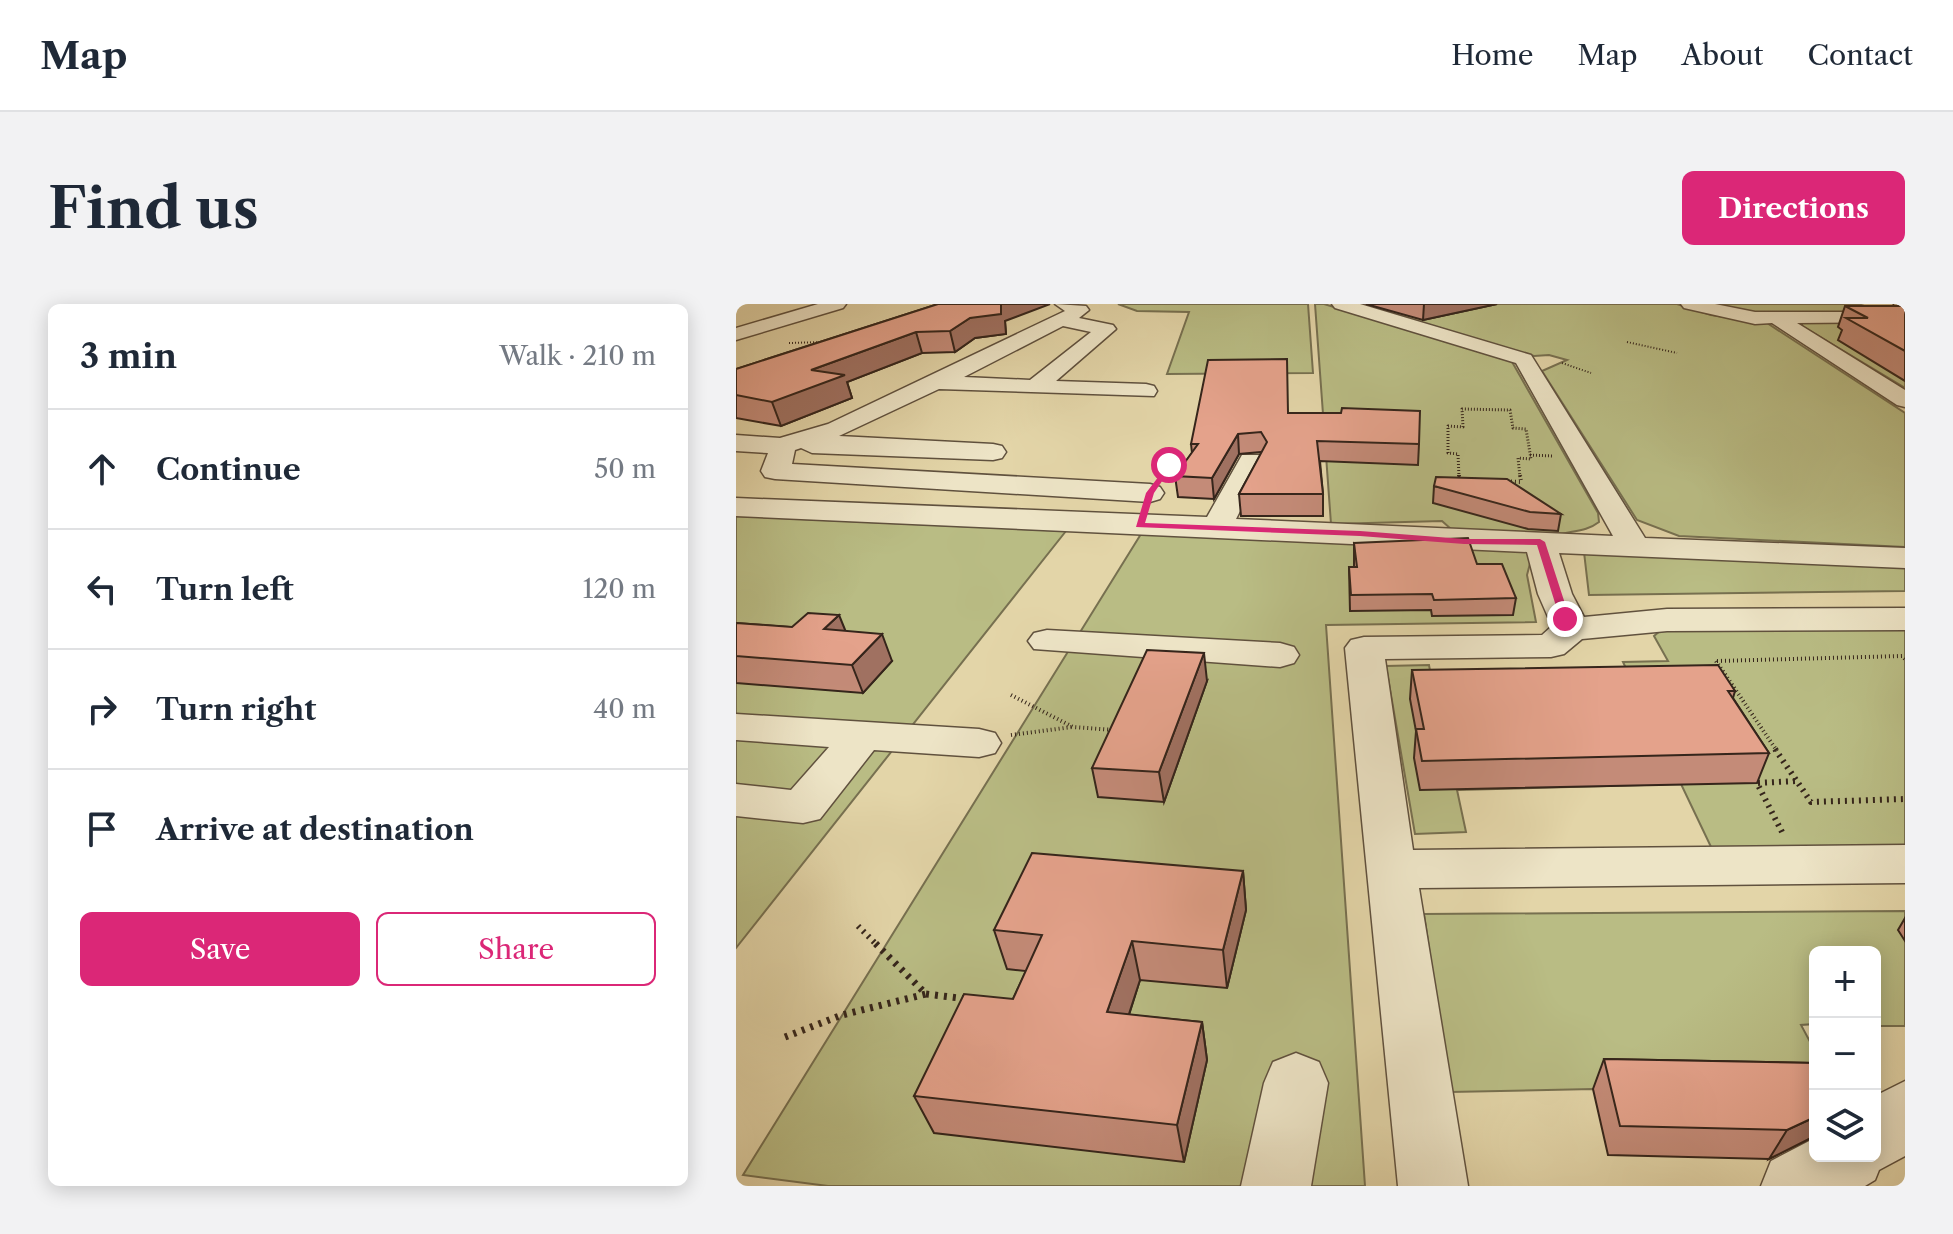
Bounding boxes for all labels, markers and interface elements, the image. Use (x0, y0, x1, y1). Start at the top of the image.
text: Map (40, 32, 128, 79)
text: Home (1451, 38, 1533, 72)
text: Map (1577, 38, 1637, 72)
text: About (1681, 38, 1763, 72)
text: Contact (1807, 38, 1913, 72)
button: Directions (1682, 171, 1905, 245)
text: Find us (48, 174, 259, 243)
text: 3 min (80, 335, 177, 377)
text: Walk · 210 m (499, 340, 656, 372)
icon: ahead (80, 447, 124, 491)
route start (1151, 447, 1187, 483)
text: Continue (156, 451, 301, 488)
text: 50 m (594, 453, 656, 485)
icon: left (80, 567, 124, 611)
text: Turn left (156, 571, 293, 608)
text: 120 m (582, 573, 656, 605)
route end (1547, 601, 1583, 637)
icon: right (80, 687, 124, 731)
text: Turn right (156, 691, 316, 728)
text: 40 m (593, 693, 656, 725)
icon: arrive (80, 807, 124, 851)
text: Arrive at destination (156, 811, 474, 848)
button: Save (80, 912, 360, 986)
button: Share (376, 912, 656, 986)
map controls (1809, 946, 1881, 1162)
button: + (1809, 946, 1881, 1018)
button: − (1809, 1018, 1881, 1090)
button: layers (1809, 1090, 1881, 1162)

